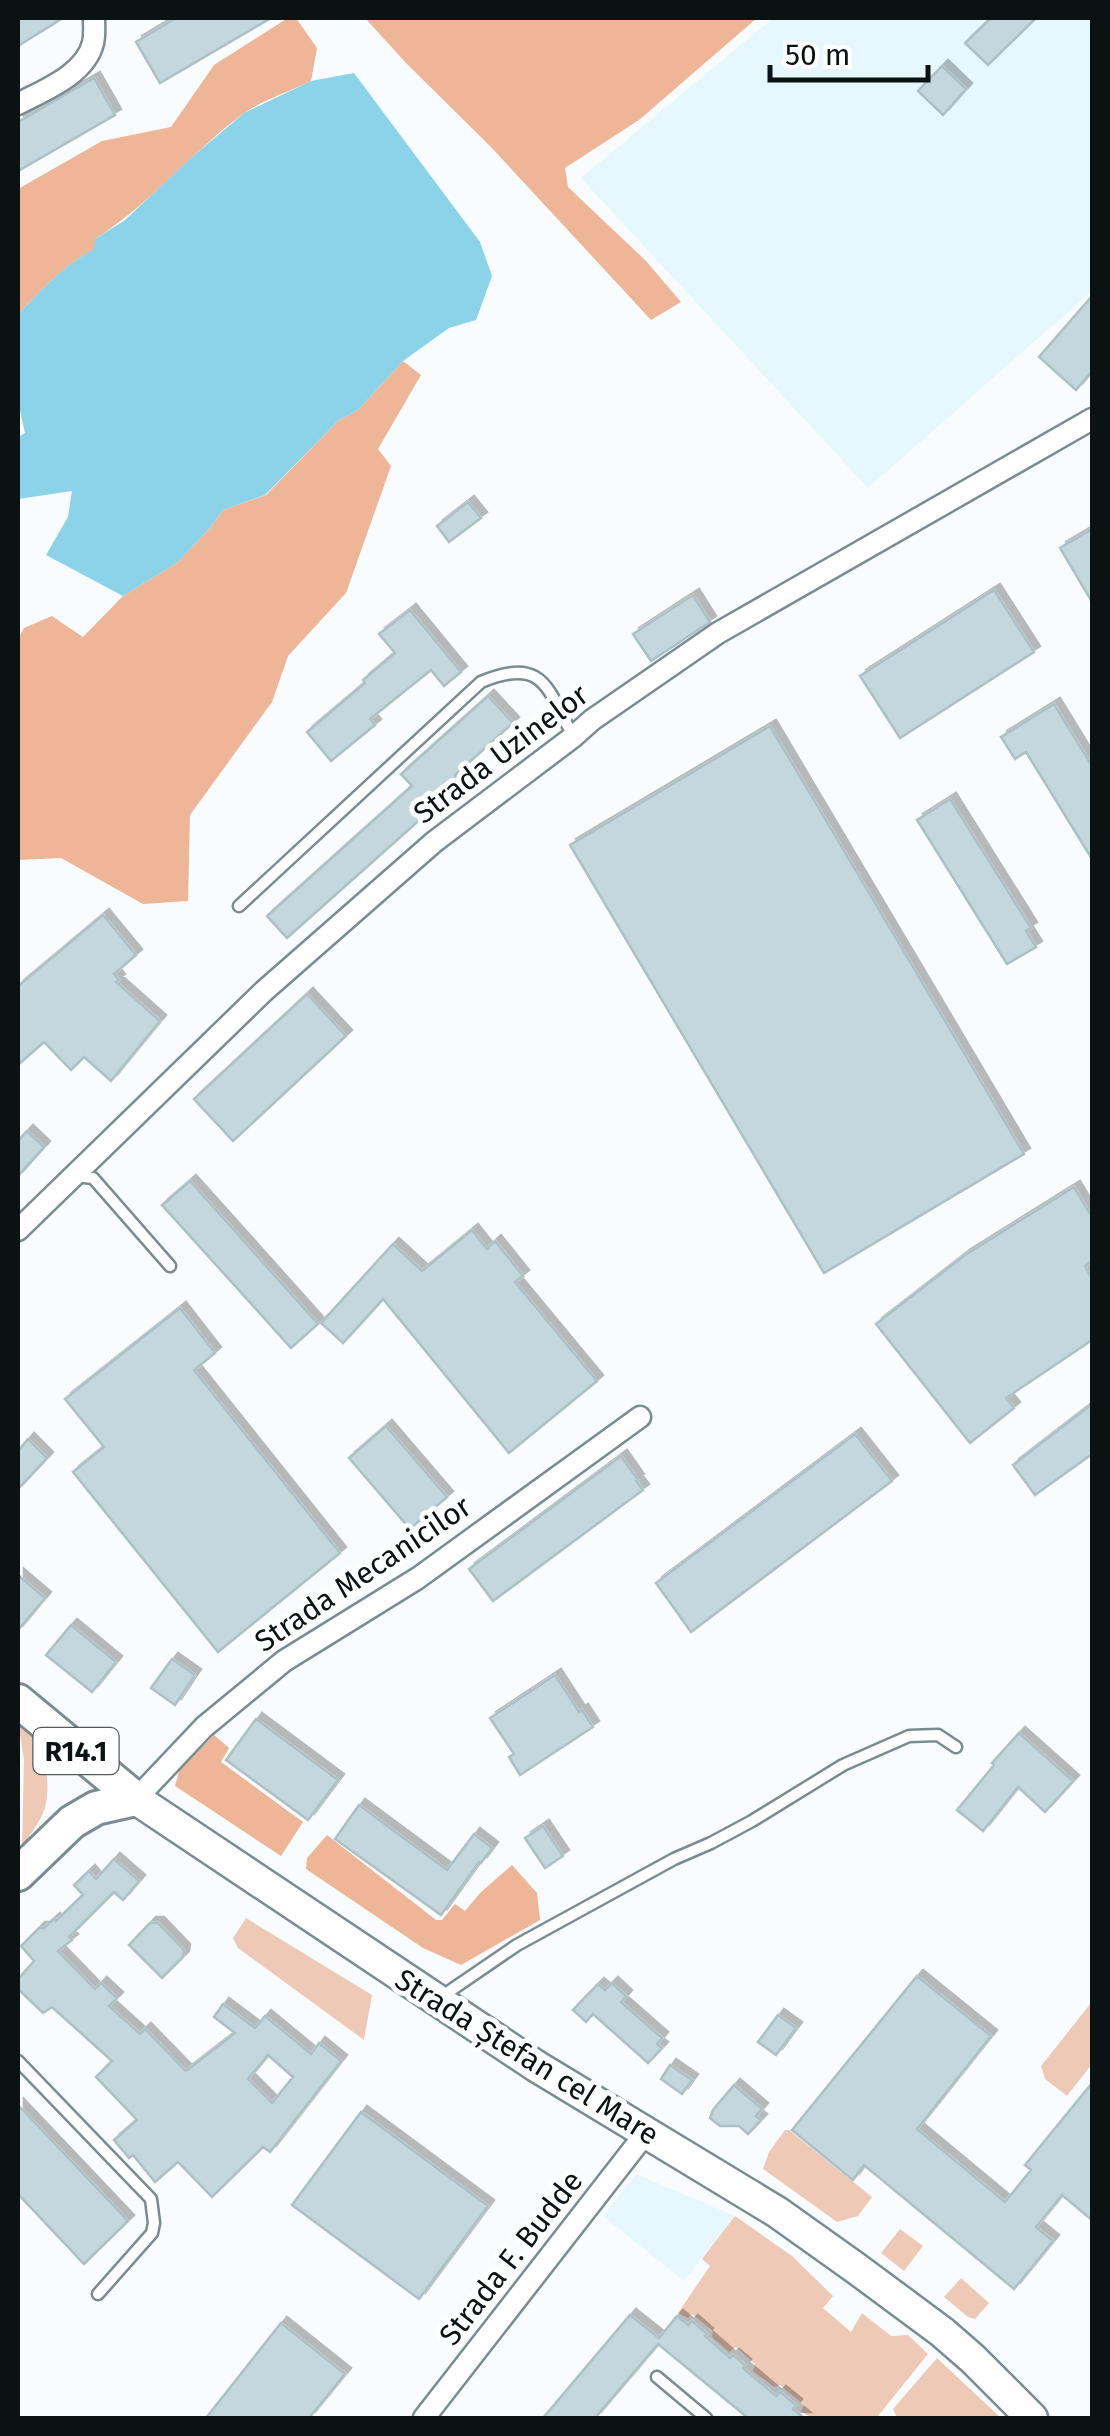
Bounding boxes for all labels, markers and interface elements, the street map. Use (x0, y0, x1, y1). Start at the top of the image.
scale bar (770, 20, 928, 82)
text: 50 m (785, 37, 850, 73)
street label: Strada Uzinelor (407, 676, 596, 831)
street label: Strada Mecanicilor (248, 1488, 478, 1660)
road number: R14.1 (34, 1728, 118, 1774)
street label: Strada Ștefan cel Mare (388, 1961, 665, 2154)
street label: Strada F. Budde (432, 2164, 590, 2352)

